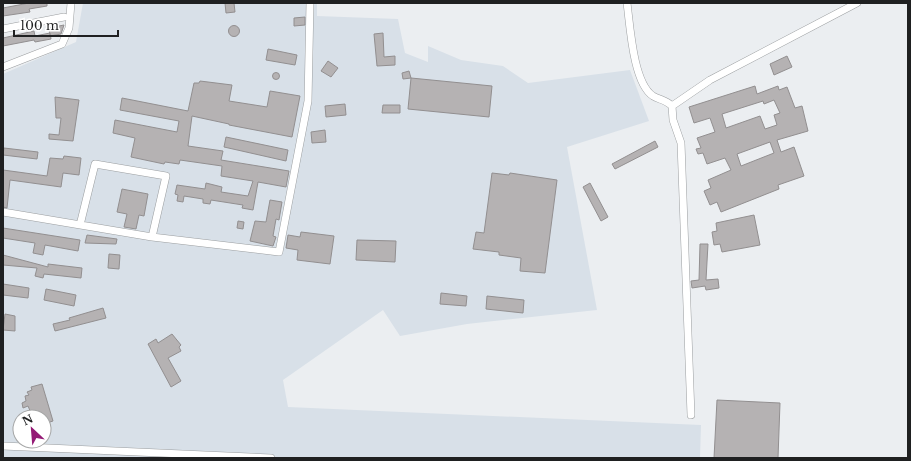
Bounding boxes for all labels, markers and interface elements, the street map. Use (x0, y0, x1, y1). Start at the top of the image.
scale bar (14, 12, 118, 38)
text: 100 m (20, 18, 59, 33)
north arrow (12, 409, 52, 449)
text: N (20, 411, 36, 429)

